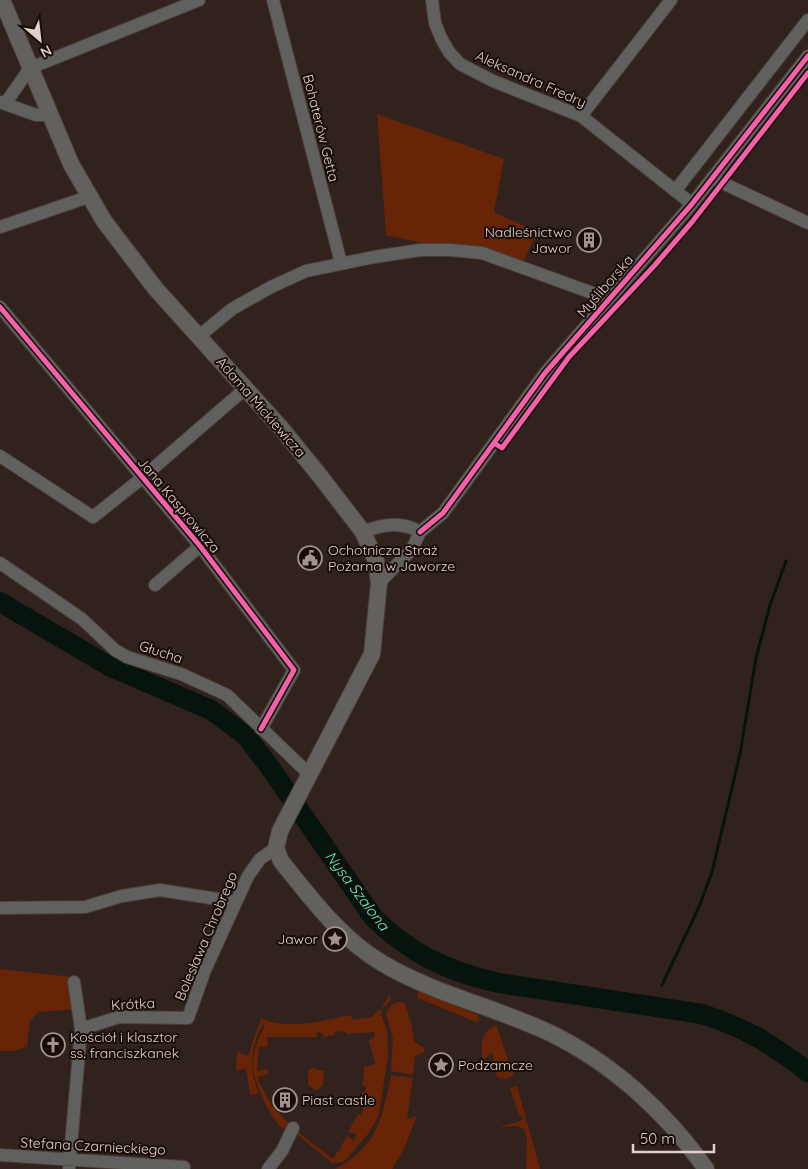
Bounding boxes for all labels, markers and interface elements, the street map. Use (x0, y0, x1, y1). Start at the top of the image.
north arrow (15, 15, 65, 65)
text: N (37, 41, 55, 62)
street label: Aleksandra Fredry (473, 47, 589, 111)
street label: Bohaterów Getta (299, 72, 343, 184)
place label: Nadleśnictwo Jawor (485, 223, 573, 257)
building icon: Nadleśnictwo Jawor (576, 227, 602, 253)
street label: Myśliborska (573, 251, 637, 321)
street label: Adama Mickiewicza (212, 353, 310, 461)
street label: Jana Kasprowicza (134, 453, 224, 557)
place label: Ochotnicza Straż Pożarna w Jaworze (328, 541, 455, 575)
public building icon: Ochotnicza Straż Pożarna w Jaworze (297, 545, 323, 571)
street label: Głucha (137, 637, 185, 667)
water label: Nysa Szalona (321, 847, 394, 935)
street label: Bolesława Chrobrego (171, 869, 241, 1003)
place icon: Jawor (322, 926, 348, 952)
place label: Jawor (277, 930, 319, 948)
street label: Krótka (111, 994, 155, 1014)
place label: Kościół i klasztor ss. franciszkanek (70, 1028, 179, 1062)
church icon: Kościół i klasztor ss. franciszkanek (40, 1032, 66, 1058)
place icon: Podzamcze (428, 1052, 454, 1078)
place label: Podzamcze (458, 1056, 533, 1074)
building icon: Piast castle (272, 1087, 298, 1113)
place label: Piast castle (302, 1091, 375, 1109)
scale bar (633, 1122, 714, 1154)
text: 50 m (640, 1129, 675, 1148)
street label: Stefana Czarnieckiego (20, 1133, 166, 1159)

